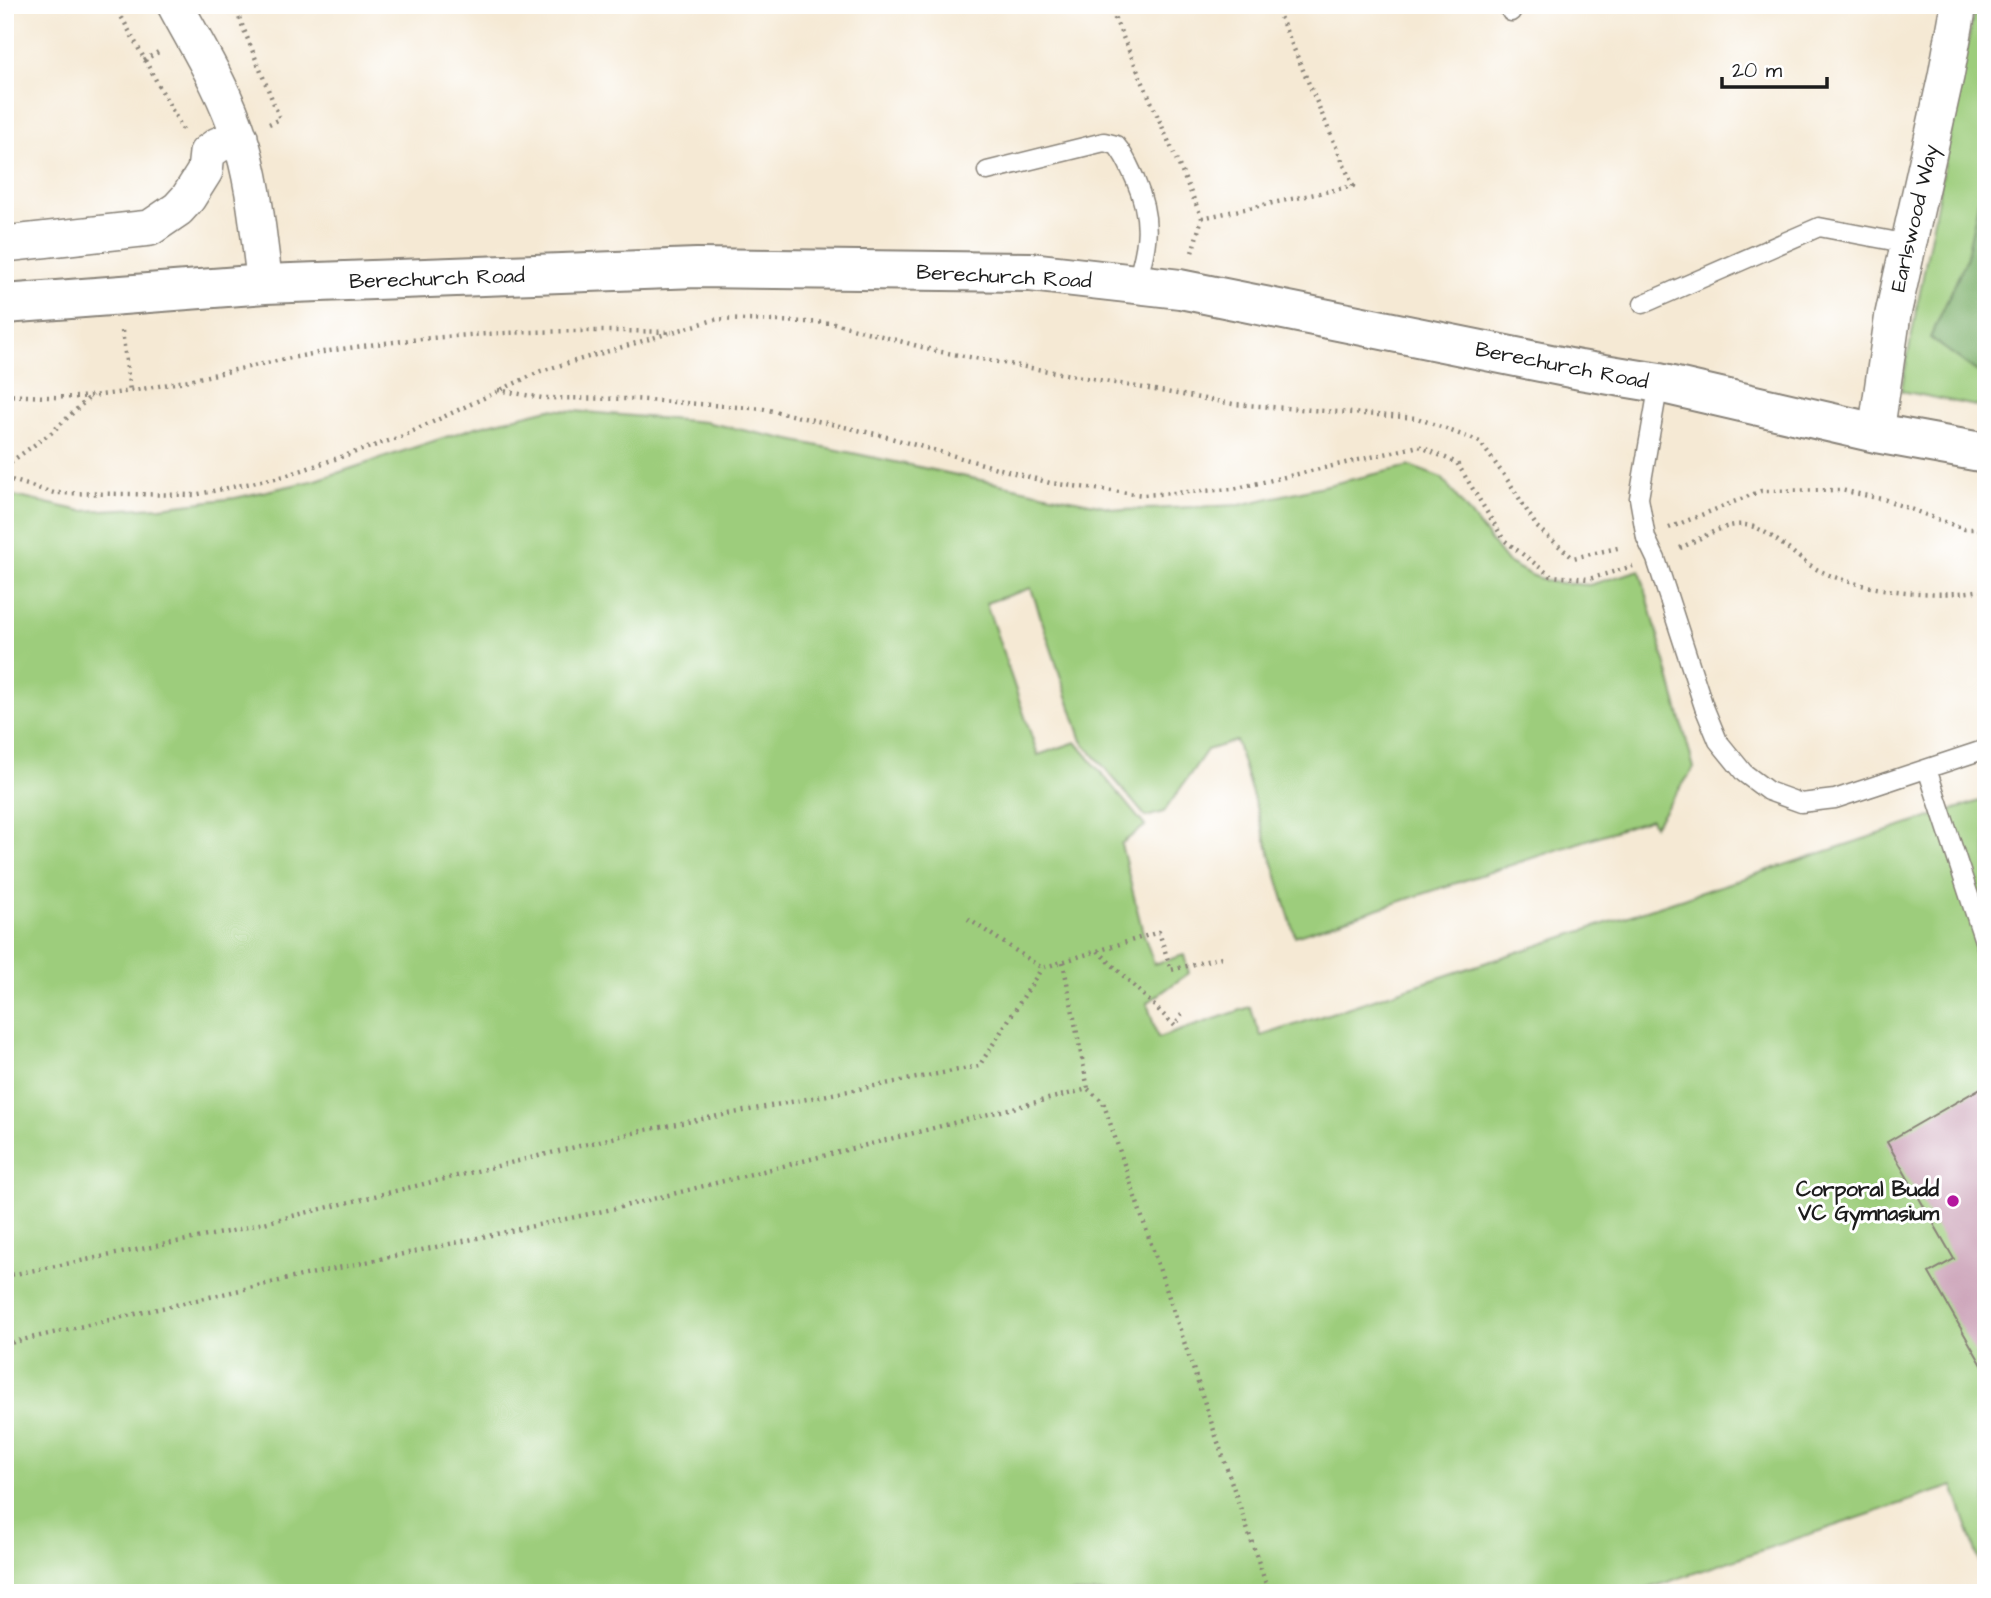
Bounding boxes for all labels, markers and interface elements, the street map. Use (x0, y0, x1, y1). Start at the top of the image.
scale bar (1722, 46, 1826, 90)
text: 20 m (1732, 56, 1783, 85)
street label: Earlswood Way (1883, 141, 1948, 295)
street label: Berechurch Road (916, 257, 1093, 296)
street label: Berechurch Road (349, 261, 525, 296)
street label: Berechurch Road (1473, 335, 1651, 397)
place label: Corporal Budd VC Gymnasium (1796, 1175, 1940, 1231)
marker: Corporal Budd VC Gymnasium (1945, 1193, 1961, 1209)

